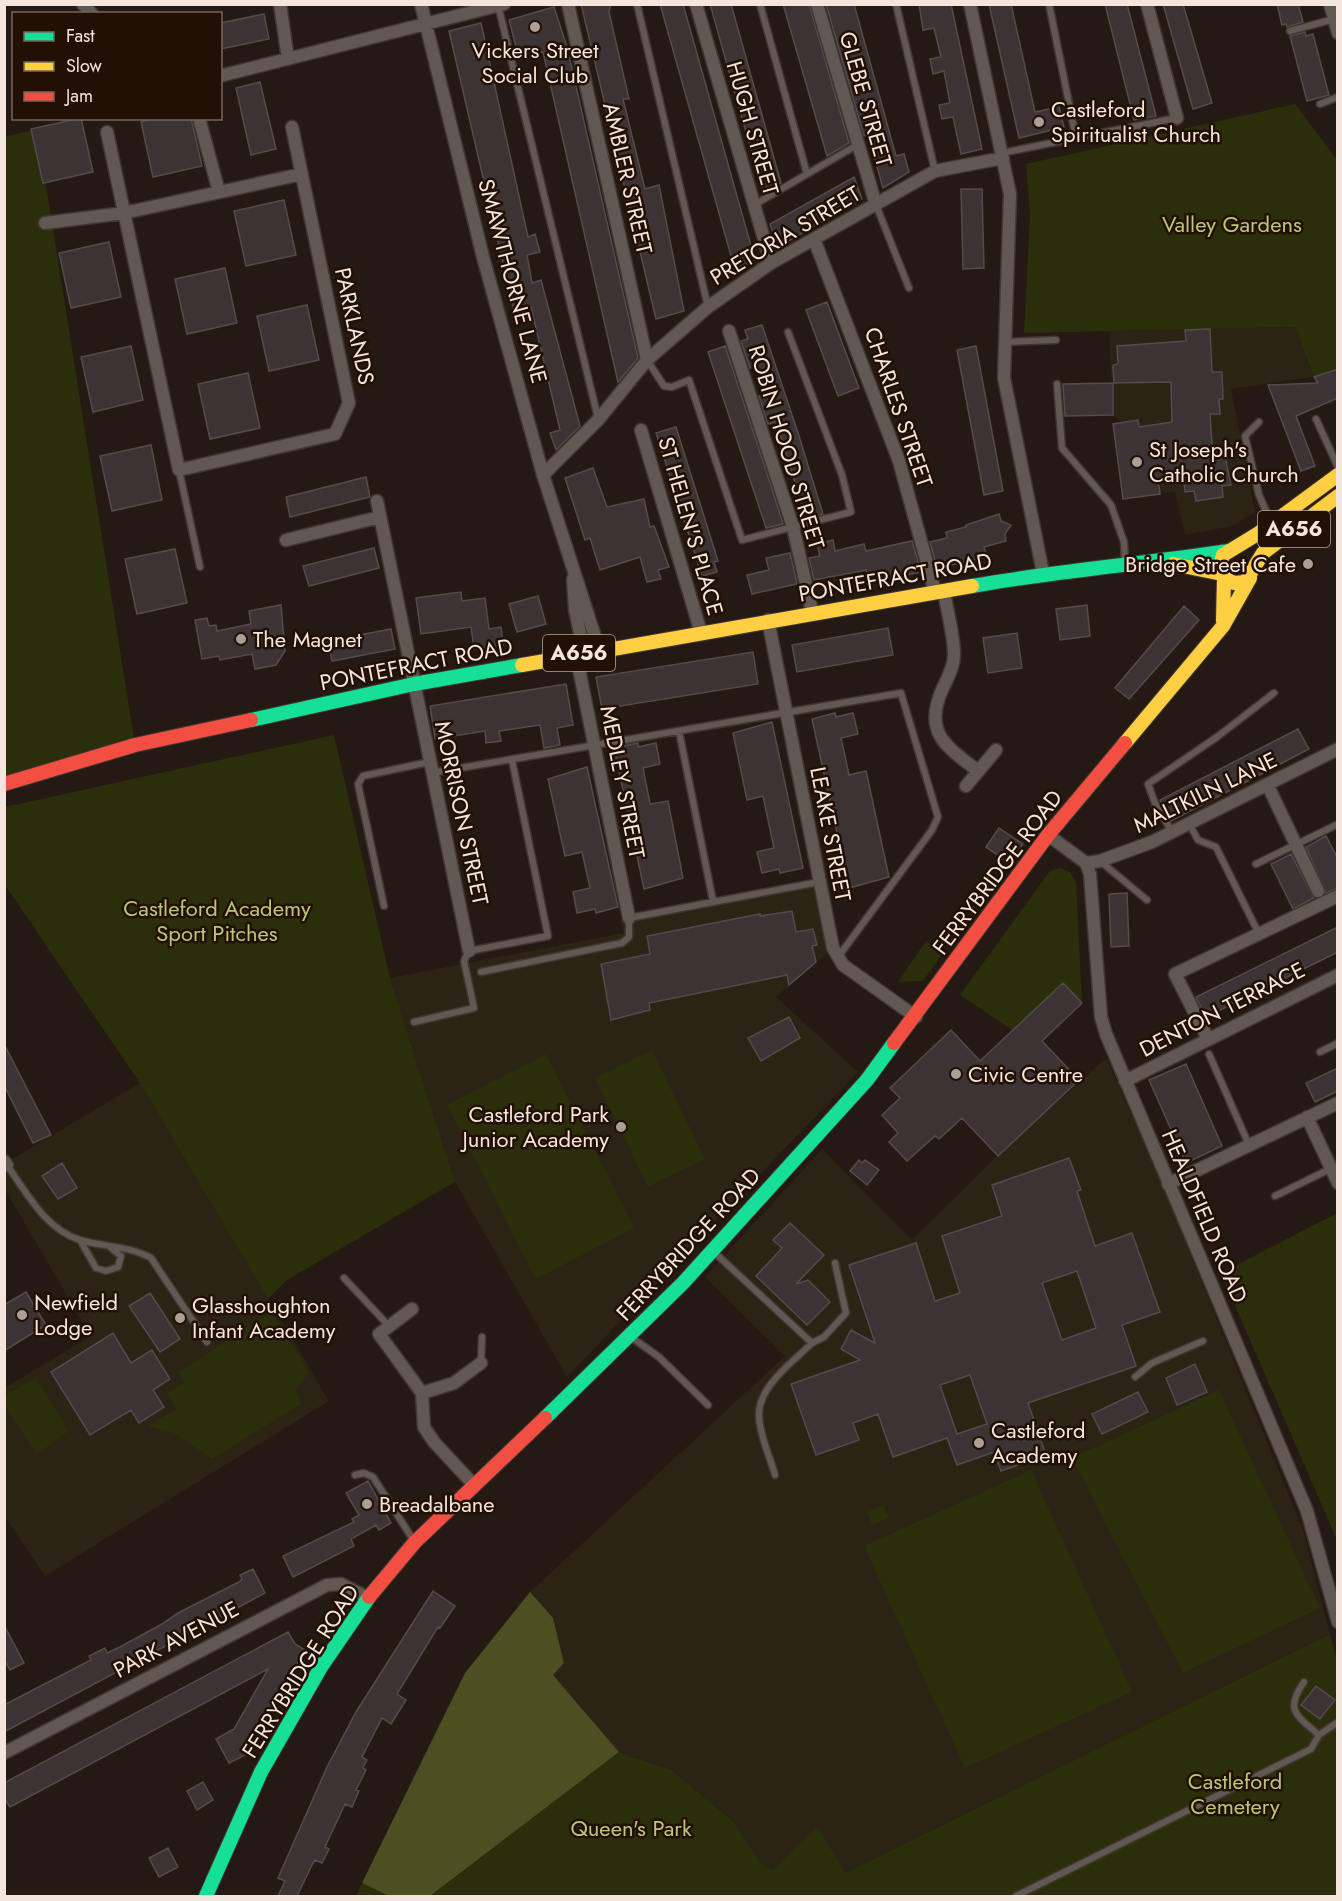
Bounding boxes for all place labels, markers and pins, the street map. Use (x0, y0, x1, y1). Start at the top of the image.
marker: Vickers Street Social Club (528, 20, 542, 34)
place label: Vickers Street Social Club (472, 34, 599, 91)
place label: Castleford Spiritualist Church (1051, 93, 1221, 150)
marker: Castleford Spiritualist Church (1032, 115, 1046, 129)
place label: St Joseph's Catholic Church (1149, 433, 1299, 490)
marker: St Joseph's Catholic Church (1130, 455, 1144, 469)
place label: Bridge Street Cafe (1125, 548, 1296, 580)
marker: Bridge Street Cafe (1301, 557, 1315, 571)
place label: The Magnet (253, 623, 363, 655)
marker: The Magnet (234, 632, 248, 646)
place label: Civic Centre (968, 1058, 1083, 1090)
marker: Civic Centre (949, 1067, 963, 1081)
place label: Castleford Park Junior Academy (460, 1098, 609, 1155)
marker: Castleford Park Junior Academy (614, 1120, 628, 1134)
place label: Newfield Lodge (34, 1286, 118, 1343)
place label: Glasshoughton Infant Academy (192, 1289, 336, 1346)
marker: Newfield Lodge (15, 1308, 29, 1322)
marker: Glasshoughton Infant Academy (173, 1311, 187, 1325)
place label: Castleford Academy (991, 1414, 1086, 1471)
marker: Castleford Academy (972, 1436, 986, 1450)
place label: Breadalbane (379, 1488, 495, 1520)
marker: Breadalbane (360, 1497, 374, 1511)

